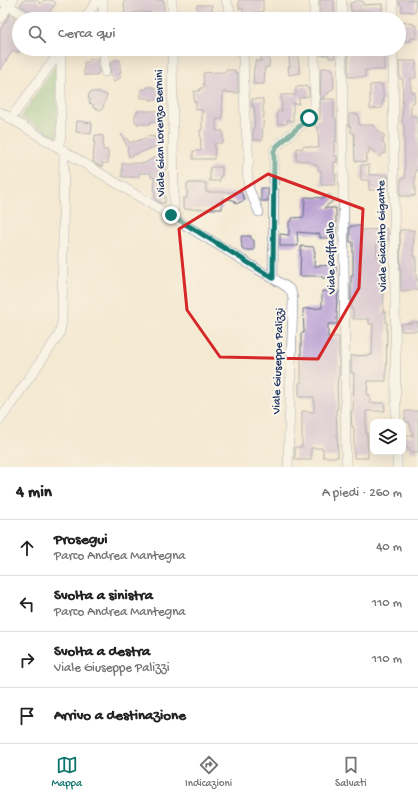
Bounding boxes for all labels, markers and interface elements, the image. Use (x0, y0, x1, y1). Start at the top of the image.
search box (12, 12, 406, 56)
icon: search (26, 23, 48, 45)
text: Cerca qui (58, 25, 115, 43)
street label: Viale Gian Lorenzo Bernini (153, 69, 169, 198)
route start (300, 109, 318, 127)
street label: Viale Giacinto Gigante (375, 179, 391, 293)
route end (162, 206, 180, 224)
street label: Viale Raffaello (324, 222, 340, 295)
street label: Viale Giuseppe Palizzi (270, 307, 288, 416)
map controls (370, 419, 406, 455)
button: layers (370, 419, 406, 455)
text: 4 min (16, 483, 52, 503)
text: A piedi · 260 m (322, 486, 402, 501)
text: Prosegui (54, 531, 107, 549)
icon: ahead (16, 537, 38, 559)
text: 40 m (376, 540, 402, 555)
text: Parco Andrea Mantegna (54, 549, 186, 564)
text: Svolta a sinistra (54, 587, 153, 605)
icon: left (16, 593, 38, 615)
text: 110 m (372, 596, 402, 611)
text: Parco Andrea Mantegna (54, 605, 186, 620)
text: Svolta a destra (54, 643, 150, 661)
icon: right (16, 649, 38, 671)
text: 110 m (372, 652, 402, 667)
text: Viale Giuseppe Palizzi (54, 661, 169, 676)
icon: arrive (16, 705, 38, 727)
text: Arrivo a destinazione (54, 707, 186, 725)
tab: Mappa (51, 754, 82, 790)
tab: Indicazioni (185, 754, 232, 790)
tab: Salvati (335, 754, 367, 790)

